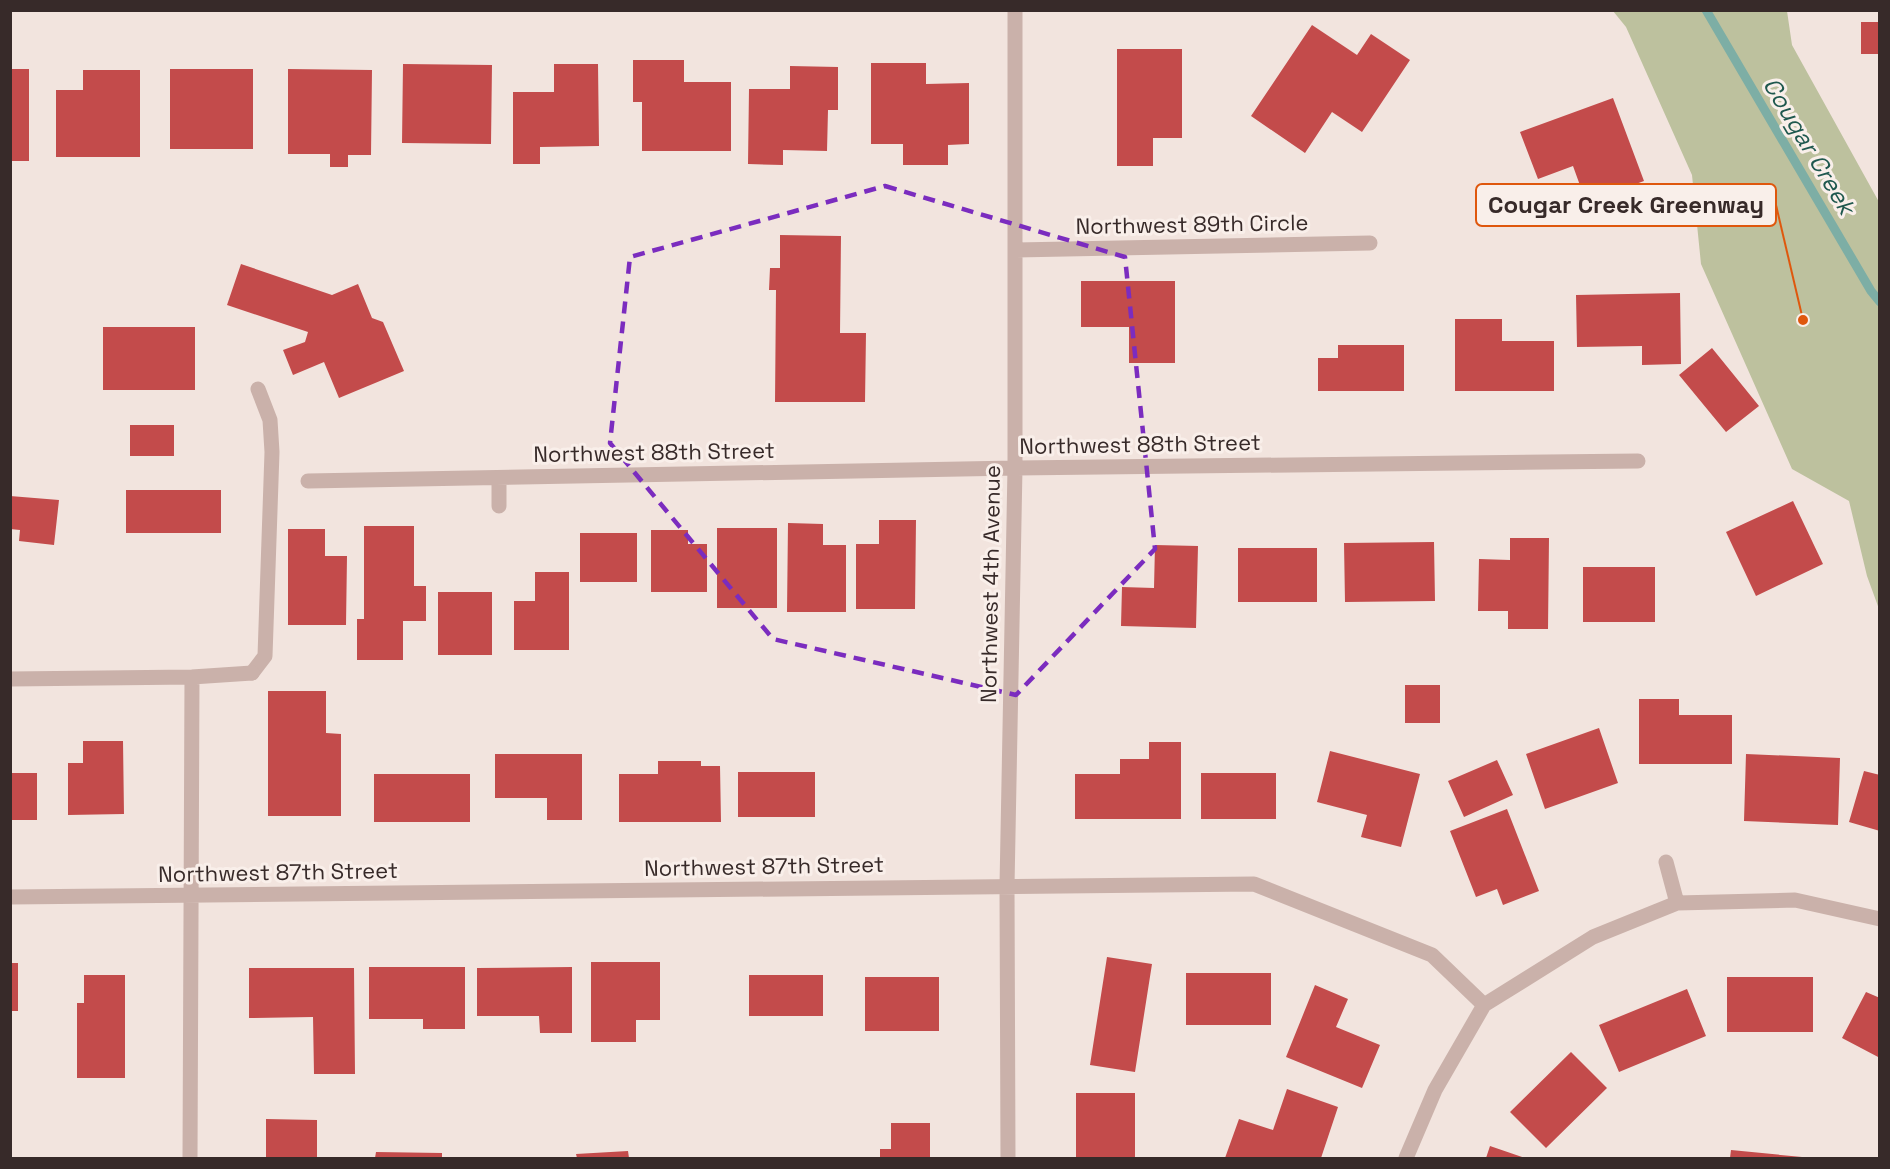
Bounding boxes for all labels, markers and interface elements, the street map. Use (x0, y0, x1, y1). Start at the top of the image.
water label: Cougar Creek (1756, 71, 1864, 223)
callout: Cougar Creek Greenway (1476, 184, 1776, 226)
text: Cougar Creek Greenway (1488, 189, 1764, 220)
street label: Northwest 89th Circle (1075, 208, 1309, 240)
street label: Northwest 88th Street (1019, 428, 1261, 460)
street label: Northwest 88th Street (533, 436, 775, 468)
street label: Northwest 4th Avenue (974, 465, 1006, 703)
street label: Northwest 87th Street (644, 850, 884, 882)
street label: Northwest 87th Street (158, 856, 398, 888)

